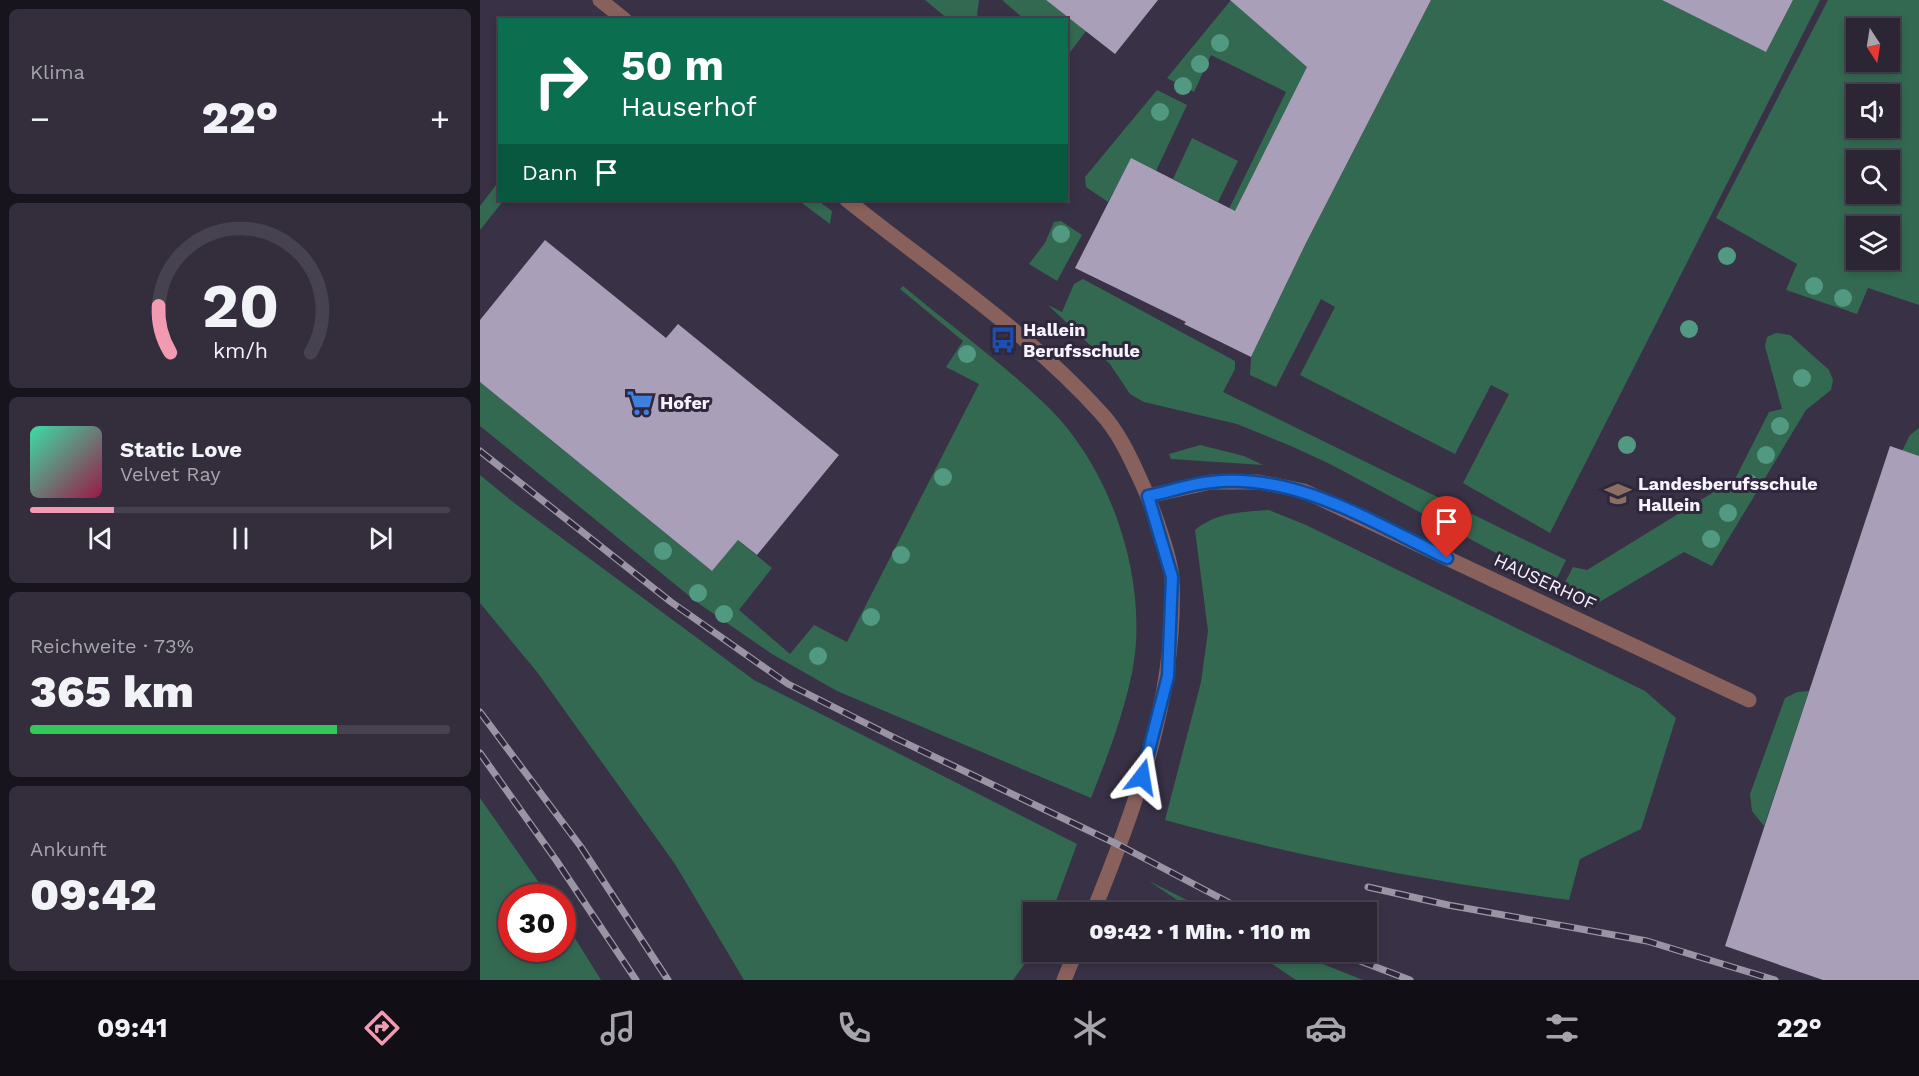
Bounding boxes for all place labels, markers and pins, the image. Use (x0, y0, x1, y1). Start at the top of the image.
place label: Hallein Berufsschule (1023, 319, 1140, 361)
bus stop icon: Hallein Berufsschule (988, 325, 1018, 355)
supermarket icon: Hofer (625, 388, 655, 418)
place label: Hofer (660, 392, 710, 413)
place label: Landesberufsschule Hallein (1638, 473, 1818, 515)
school or university icon: Landesberufsschule Hallein (1603, 479, 1633, 509)
pin (1421, 496, 1472, 558)

